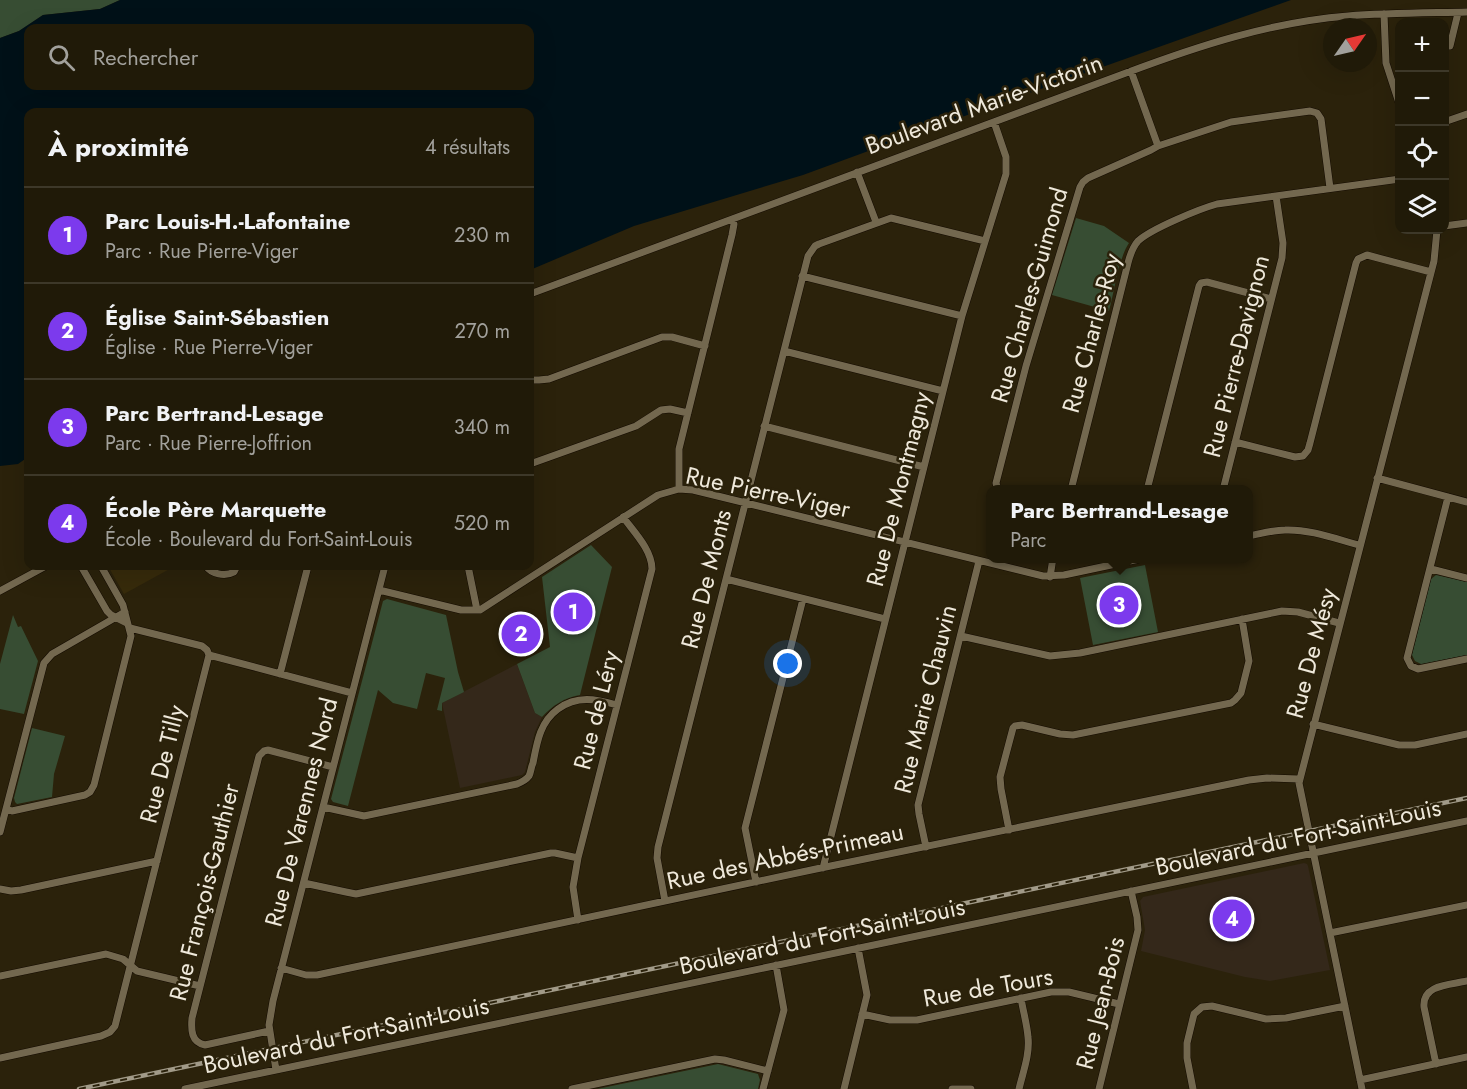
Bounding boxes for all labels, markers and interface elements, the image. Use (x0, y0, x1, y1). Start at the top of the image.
north arrow (1323, 18, 1377, 72)
map controls (1395, 18, 1449, 234)
button: + (1395, 18, 1449, 72)
search box (24, 24, 534, 90)
icon: search (45, 41, 78, 74)
text: Rechercher (93, 41, 198, 73)
street label: Boulevard Marie-Victorin (860, 45, 1108, 163)
button: − (1395, 72, 1449, 126)
button: locate (1395, 126, 1449, 180)
text: À proximité (48, 128, 189, 166)
text: 4 résultats (425, 133, 510, 162)
button: layers (1395, 180, 1449, 234)
street label: Rue Charles-Guimond (982, 183, 1076, 407)
text: Parc Louis-H.-Lafontaine (105, 205, 350, 237)
text: 1 (62, 221, 73, 250)
text: 230 m (454, 221, 510, 250)
text: Parc · Rue Pierre-Viger (105, 237, 298, 266)
street label: Rue Charles-Roy (1053, 249, 1129, 417)
street label: Rue Pierre-Davignon (1194, 251, 1278, 461)
text: Église Saint-Sébastien (105, 301, 329, 333)
text: 2 (61, 317, 74, 346)
text: 270 m (455, 317, 510, 346)
text: Église · Rue Pierre-Viger (105, 333, 313, 362)
street label: Rue De Montmagny (857, 388, 939, 590)
text: Parc Bertrand-Lesage (105, 397, 323, 429)
text: 3 (61, 413, 74, 442)
text: 340 m (454, 413, 510, 442)
text: Parc · Rue Pierre-Joffrion (105, 429, 312, 458)
street label: Rue Pierre-Viger (683, 457, 854, 527)
popup (986, 485, 1253, 563)
text: École Père Marquette (105, 493, 326, 525)
text: Parc Bertrand-Lesage (1010, 494, 1229, 526)
street label: Rue De Monts (672, 506, 740, 652)
text: 4 (61, 509, 74, 538)
text: 520 m (454, 509, 510, 538)
text: École · Boulevard du Fort-Saint-Louis (105, 525, 412, 554)
text: Parc (1010, 526, 1046, 555)
pin: 3 (1100, 582, 1138, 628)
street label: Rue De Mésy (1277, 584, 1345, 722)
pin: 1 (554, 590, 592, 634)
street label: Rue Marie Chauvin (885, 601, 965, 797)
pin: 2 (502, 612, 540, 656)
street label: Rue de Léry (564, 646, 628, 773)
your location (773, 649, 802, 678)
street label: Rue De Varennes Nord (256, 694, 346, 930)
street label: Rue De Tilly (130, 701, 194, 827)
street label: Rue François-Gauthier (160, 779, 248, 1004)
street label: Boulevard du Fort-Saint-Louis (1152, 790, 1444, 884)
street label: Rue des Abbés-Primeau (663, 814, 907, 898)
street label: Boulevard du Fort-Saint-Louis (676, 889, 968, 983)
pin: 4 (1212, 896, 1252, 942)
street label: Rue Jean-Bois (1067, 933, 1133, 1073)
street label: Rue de Tours (920, 958, 1056, 1016)
street label: Boulevard du Fort-Saint-Louis (200, 988, 492, 1082)

